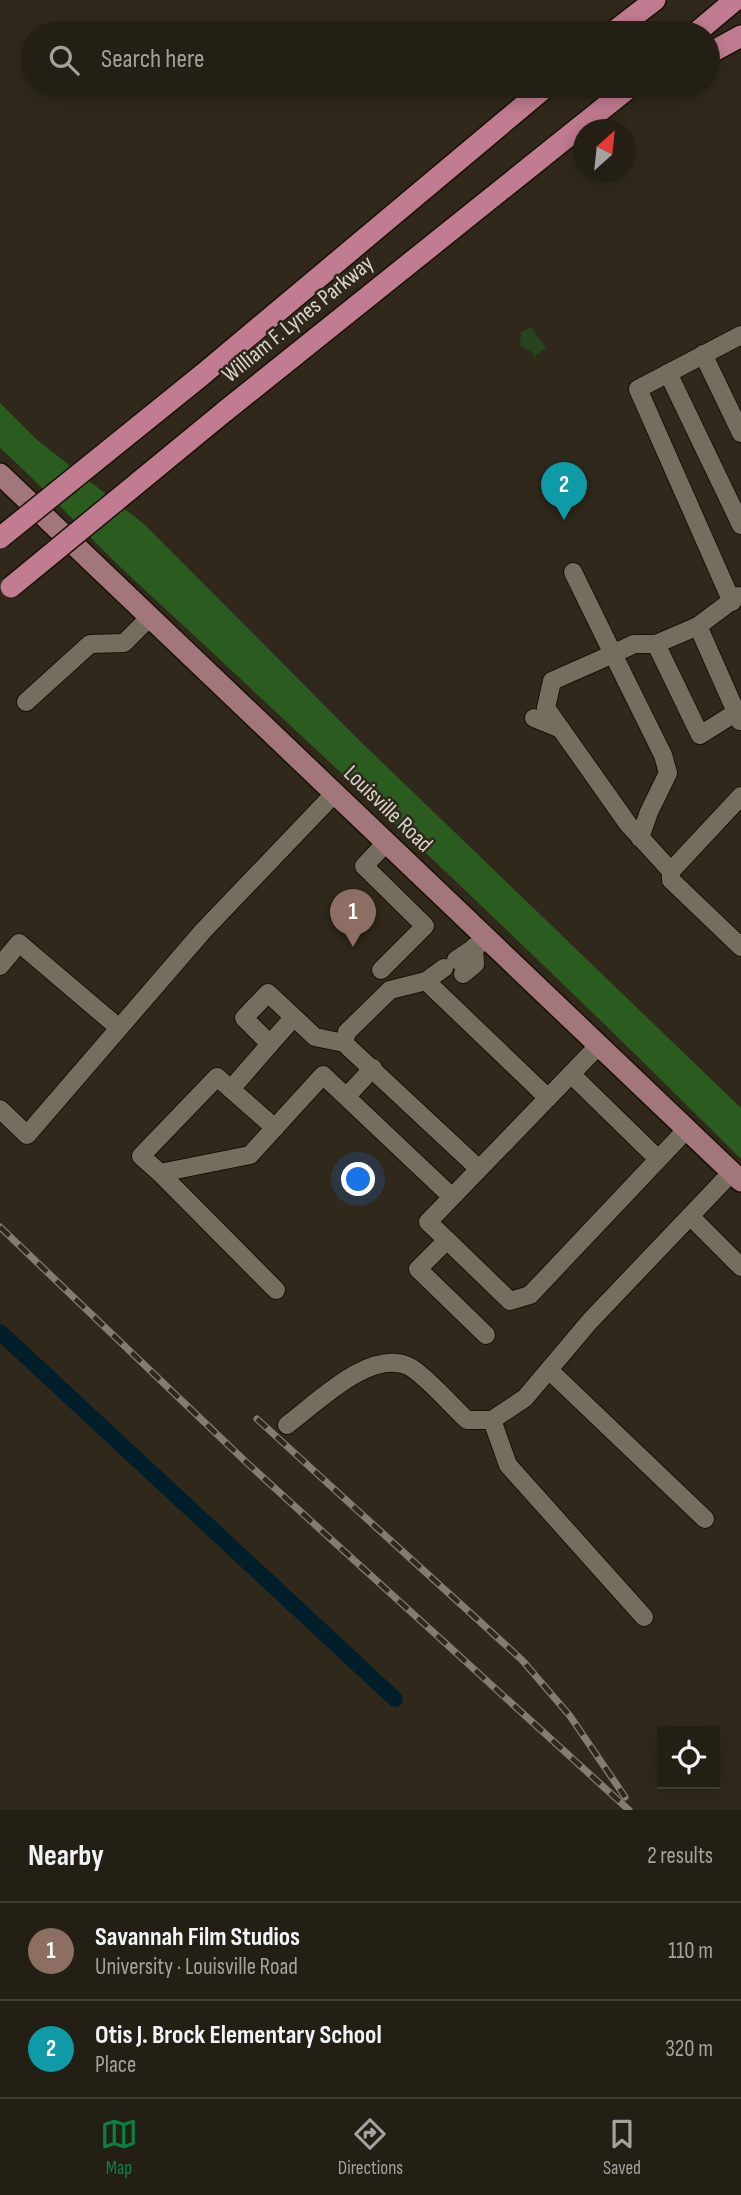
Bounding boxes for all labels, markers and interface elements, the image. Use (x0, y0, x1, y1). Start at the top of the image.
search box (21, 21, 720, 98)
icon: search (45, 41, 83, 79)
text: Search here (101, 44, 204, 75)
north arrow (573, 119, 636, 182)
street label: William F. Lynes Parkway (217, 249, 379, 389)
pin: 2 (541, 462, 587, 520)
street label: Louisville Road (338, 760, 438, 858)
pin: 1 (330, 889, 376, 947)
your location (341, 1162, 375, 1196)
map controls (657, 1726, 720, 1789)
button: locate (657, 1726, 720, 1789)
text: Nearby (28, 1838, 104, 1874)
text: 2 results (647, 1842, 713, 1870)
text: Savannah Film Studios (95, 1922, 300, 1953)
text: 1 (46, 1937, 56, 1965)
text: 110 m (668, 1937, 713, 1965)
text: University · Louisville Road (95, 1953, 298, 1981)
text: Otis J. Brock Elementary School (95, 2020, 382, 2051)
text: 2 (46, 2035, 56, 2063)
text: 320 m (665, 2035, 713, 2063)
text: Place (95, 2051, 136, 2079)
tab: Map (100, 2115, 138, 2180)
tab: Directions (338, 2115, 403, 2180)
tab: Saved (603, 2115, 641, 2180)

